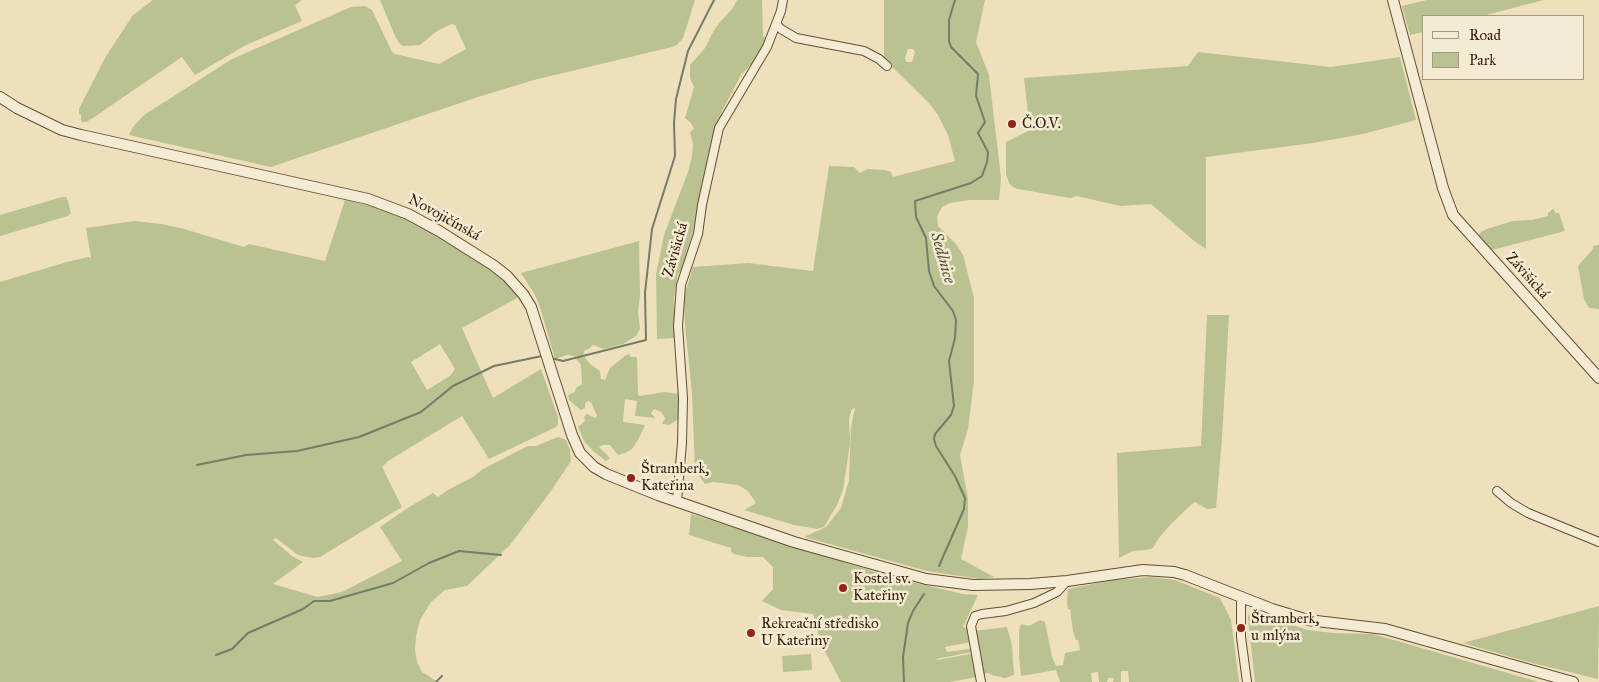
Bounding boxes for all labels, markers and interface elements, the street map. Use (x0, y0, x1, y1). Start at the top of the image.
legend (1422, 15, 1584, 80)
text: Road (1469, 26, 1501, 44)
text: Park (1469, 51, 1496, 69)
place label: Č.O.V. (1022, 115, 1061, 133)
marker: Č.O.V. (1006, 118, 1018, 130)
street label: Novojičínská (405, 191, 483, 245)
street label: Závišická (660, 221, 692, 279)
water label: Sedlnice (926, 230, 958, 286)
street label: Závišická (1502, 249, 1552, 303)
place label: Štramberk, Kateřina (641, 460, 709, 495)
marker: Štramberk, Kateřina (625, 472, 637, 484)
place label: Kostel sv. Kateřiny (853, 570, 911, 605)
marker: Kostel sv. Kateřiny (837, 582, 849, 594)
place label: Štramberk, u mlýna (1251, 610, 1319, 645)
place label: Rekreační středisko U Kateřiny (761, 615, 879, 650)
marker: Štramberk, u mlýna (1235, 622, 1247, 634)
marker: Rekreační středisko U Kateřiny (745, 627, 757, 639)

